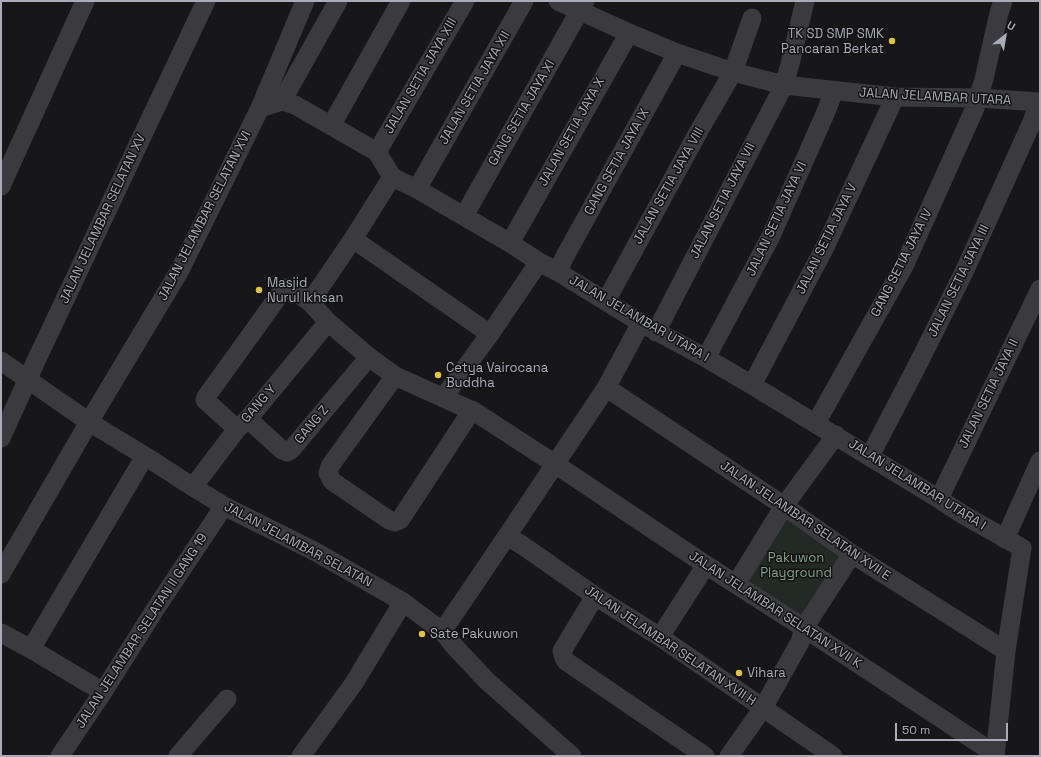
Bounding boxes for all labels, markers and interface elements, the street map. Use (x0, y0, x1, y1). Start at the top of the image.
street label: JALAN SETIA JAYA XIII (381, 15, 461, 137)
north arrow (985, 16, 1025, 56)
text: U (1004, 18, 1018, 34)
place label: TK SD SMP SMK Pancaran Berkat (781, 26, 884, 57)
street label: JALAN SETIA JAYA XII (436, 29, 514, 147)
marker: TK SD SMP SMK Pancaran Berkat (887, 36, 897, 46)
street label: GANG SETIA JAYA XI (485, 57, 559, 169)
street label: JALAN SETIA JAYA X (536, 75, 608, 189)
street label: JALAN JELAMBAR UTARA (858, 85, 1012, 109)
street label: GANG SETIA JAYA IX (581, 106, 653, 218)
street label: JALAN SETIA JAYA VIII (630, 125, 708, 247)
street label: JALAN JELAMBAR SELATAN XVI (155, 128, 255, 304)
street label: JALAN JELAMBAR SELATAN XV (57, 132, 149, 306)
street label: JALAN SETIA JAYA VII (687, 141, 759, 261)
street label: JALAN SETIA JAYA VI (744, 159, 810, 279)
street label: JALAN SETIA JAYA V (793, 181, 861, 297)
street label: GANG SETIA JAYA IV (868, 206, 936, 320)
street label: JALAN SETIA JAYA III (925, 222, 993, 340)
street label: JALAN JELAMBAR UTARA I (566, 272, 712, 366)
place label: Masjid Nurul Ikhsan (267, 275, 343, 306)
marker: Masjid Nurul Ikhsan (254, 285, 264, 295)
street label: JALAN SETIA JAYA II (956, 337, 1022, 451)
place label: Cetya Vairocana Buddha (446, 360, 548, 391)
marker: Cetya Vairocana Buddha (433, 370, 443, 380)
street label: GANG Y (238, 382, 280, 426)
street label: GANG Z (292, 403, 332, 447)
street label: JALAN JELAMBAR UTARA I (845, 436, 989, 534)
street label: JALAN JELAMBAR SELATAN XVII E (717, 458, 893, 584)
street label: JALAN JELAMBAR SELATAN (221, 499, 375, 591)
street label: JALAN JELAMBAR SELATAN II GANG 19 (73, 531, 211, 731)
street label: JALAN JELAMBAR SELATAN XVII K (686, 548, 864, 672)
park label: Pakuwon Playground (760, 550, 832, 581)
street label: JALAN JELAMBAR SELATAN XVII H (581, 583, 759, 709)
place label: Sate Pakuwon (430, 626, 518, 642)
marker: Sate Pakuwon (417, 629, 427, 639)
place label: Vihara (747, 665, 786, 681)
marker: Vihara (734, 668, 744, 678)
scale bar (897, 715, 1010, 741)
text: 50 m (902, 722, 930, 738)

